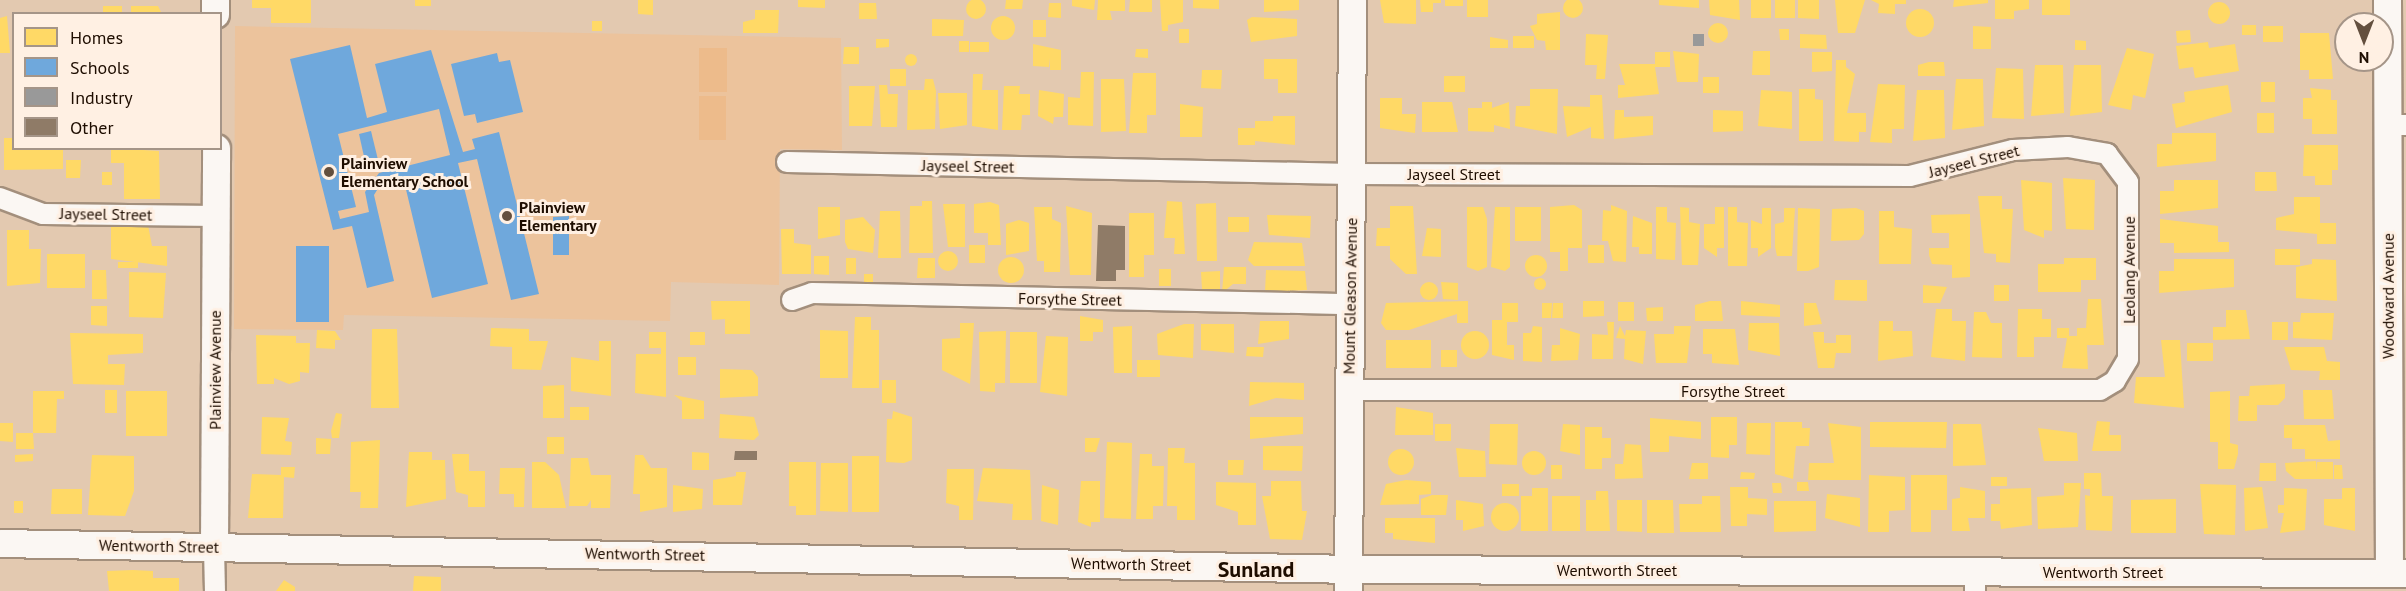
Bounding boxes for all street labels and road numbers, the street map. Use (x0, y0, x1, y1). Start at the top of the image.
street label: Jayseel Street (1927, 140, 2021, 182)
street label: Jayseel Street (922, 156, 1014, 176)
street label: Jayseel Street (1408, 164, 1500, 184)
street label: Jayseel Street (60, 204, 152, 224)
street label: Leolang Avenue (2119, 216, 2139, 324)
street label: Mount Gleason Avenue (1339, 217, 1361, 375)
street label: Woodward Avenue (2378, 233, 2398, 359)
street label: Forsythe Street (1018, 288, 1122, 310)
street label: Plainview Avenue (205, 310, 225, 430)
street label: Forsythe Street (1681, 381, 1785, 401)
street label: Wentworth Street (99, 535, 219, 557)
street label: Wentworth Street (585, 543, 705, 565)
street label: Wentworth Street (1071, 553, 1191, 575)
street label: Wentworth Street (1557, 560, 1677, 580)
street label: Wentworth Street (2043, 562, 2163, 582)

